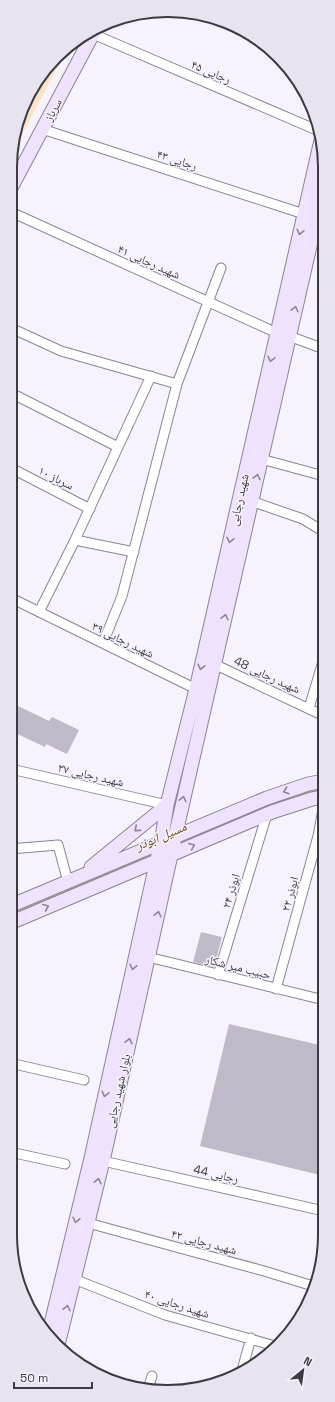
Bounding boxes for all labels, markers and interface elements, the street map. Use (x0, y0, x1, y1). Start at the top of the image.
street label: رجایی ۴۵ (189, 57, 234, 88)
street label: سرباز (40, 96, 66, 125)
street label: رجایی ۴۳ (155, 146, 200, 174)
one-way arrow (297, 229, 305, 235)
street label: شهید رجایی ۴۱ (115, 241, 183, 283)
one-way arrow (291, 306, 299, 312)
one-way arrow (268, 356, 276, 362)
street label: سرباز ۱۰ (36, 462, 76, 494)
street label: شهید رجایی (225, 472, 253, 528)
one-way arrow (252, 474, 260, 480)
one-way arrow (226, 537, 234, 543)
one-way arrow (220, 614, 228, 620)
street label: شهید رجایی ۳۹ (89, 618, 157, 662)
street label: شهید رجایی 48 (231, 653, 303, 697)
one-way arrow (197, 664, 205, 670)
street label: شهید رجایی ۳۷ (57, 760, 126, 790)
one-way arrow (283, 786, 290, 795)
one-way arrow (179, 795, 187, 802)
water label: مسیل ابوذر (132, 818, 189, 855)
one-way arrow (134, 825, 141, 832)
one-way arrow (188, 842, 195, 850)
street label: ابوذر ۲۴ (218, 872, 244, 910)
street label: ابوذر ۲۲ (278, 875, 302, 913)
one-way arrow (43, 904, 50, 912)
one-way arrow (153, 911, 161, 917)
street label: حبیب میر شکار (203, 951, 273, 983)
one-way arrow (130, 964, 138, 970)
one-way arrow (125, 1037, 133, 1044)
street label: بلوار شهید رجایی (102, 1052, 134, 1130)
one-way arrow (101, 1091, 109, 1097)
street label: رجایی 44 (192, 1161, 240, 1187)
one-way arrow (93, 1178, 101, 1184)
one-way arrow (72, 1217, 80, 1224)
street label: شهید رجایی ۴۲ (170, 1226, 239, 1258)
street label: شهید رجایی ۴۰ (143, 1286, 211, 1322)
one-way arrow (63, 1304, 71, 1311)
north arrow (283, 1350, 323, 1390)
text: N (301, 1353, 314, 1369)
scale bar (14, 1364, 92, 1390)
text: 50 m (20, 1370, 48, 1386)

